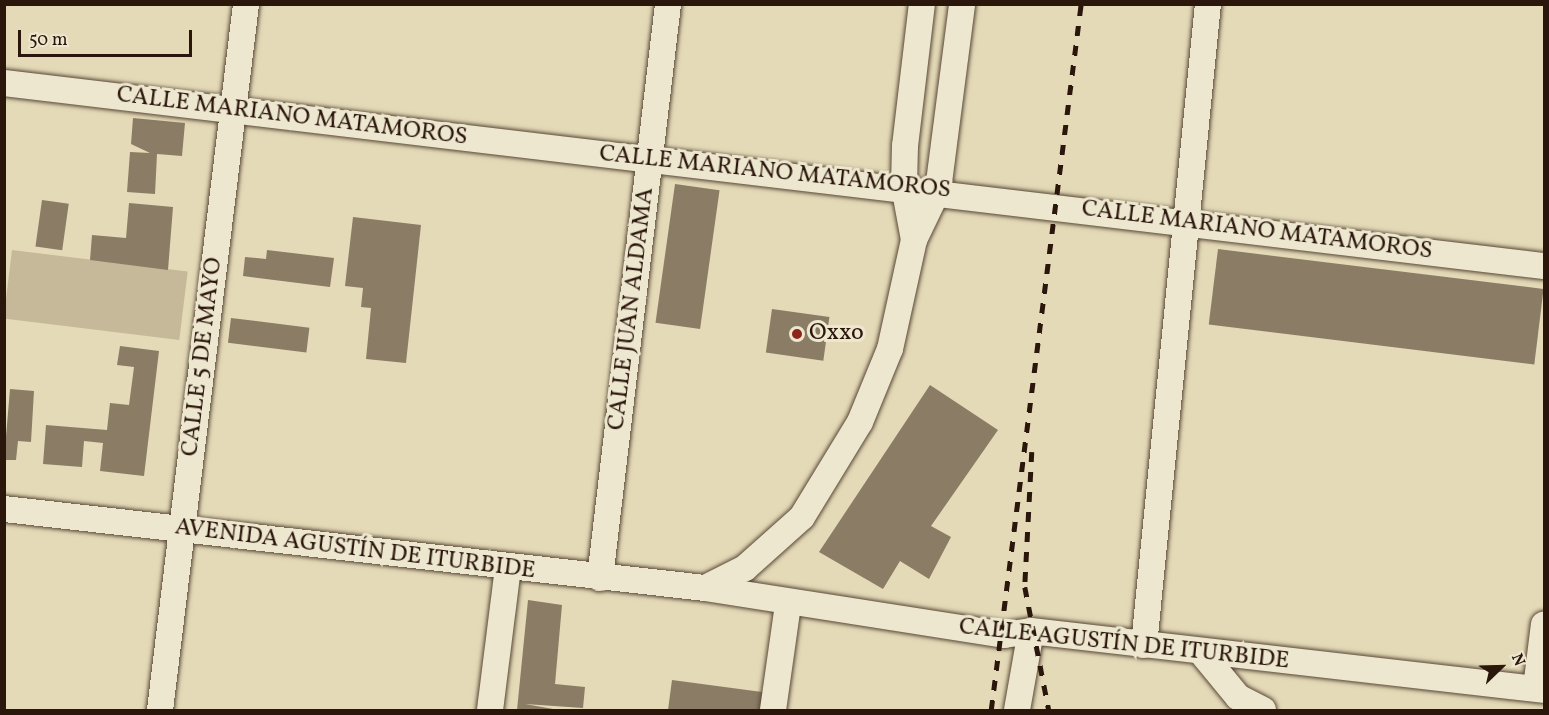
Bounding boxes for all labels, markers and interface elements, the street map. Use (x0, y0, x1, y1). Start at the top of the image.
scale bar (21, 18, 195, 56)
text: 50 m (29, 28, 68, 53)
street label: CALLE MARIANO MATAMOROS (115, 81, 469, 153)
street label: CALLE MARIANO MATAMOROS (598, 140, 952, 206)
street label: CALLE JUAN ALDAMA (603, 186, 661, 432)
street label: CALLE MARIANO MATAMOROS (1080, 195, 1434, 267)
street label: CALLE 5 DE MAYO (177, 256, 229, 458)
place label: Oxxo (809, 320, 864, 348)
marker: Oxxo (790, 327, 804, 341)
street label: AVENIDA AGUSTÍN DE ITURBIDE (173, 514, 537, 586)
street label: CALLE AGUSTÍN DE ITURBIDE (957, 613, 1291, 677)
north arrow (1471, 637, 1531, 697)
text: N (1505, 650, 1530, 670)

